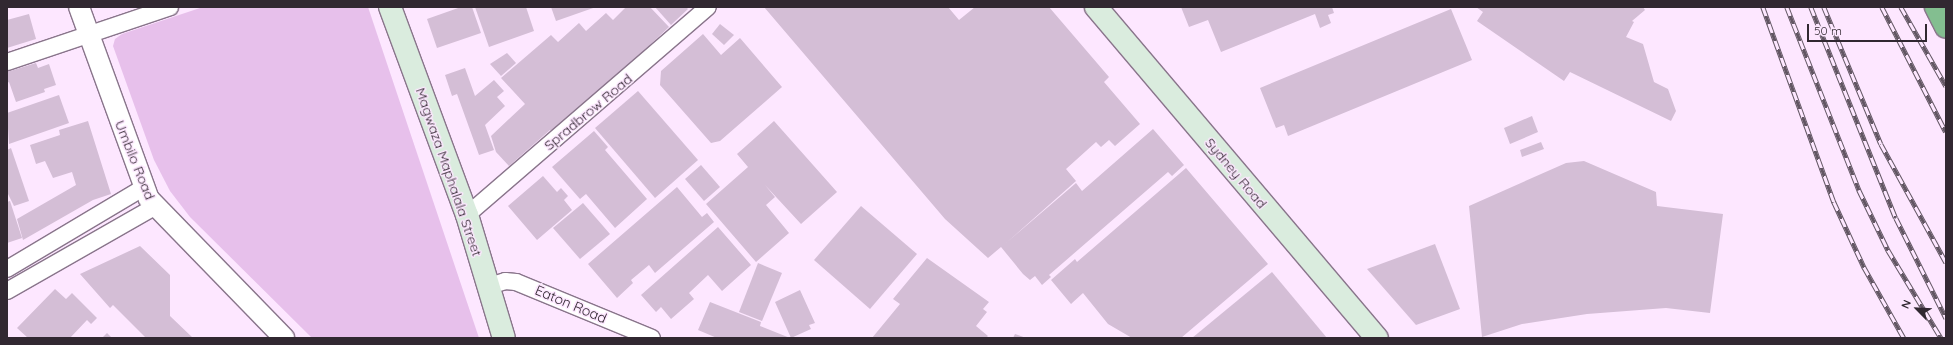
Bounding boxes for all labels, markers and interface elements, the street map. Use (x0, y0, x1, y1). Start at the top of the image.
scale bar (1809, 16, 1929, 42)
text: 50 m (1814, 23, 1842, 38)
street label: Spradbrow Road (541, 70, 635, 154)
street label: Magwaza Maphalala Street (412, 85, 486, 259)
street label: Umbilo Road (111, 118, 159, 202)
street label: Sydney Road (1202, 134, 1270, 212)
street label: Eaton Road (533, 281, 609, 327)
north arrow (1897, 289, 1937, 329)
text: N (1898, 298, 1914, 311)

